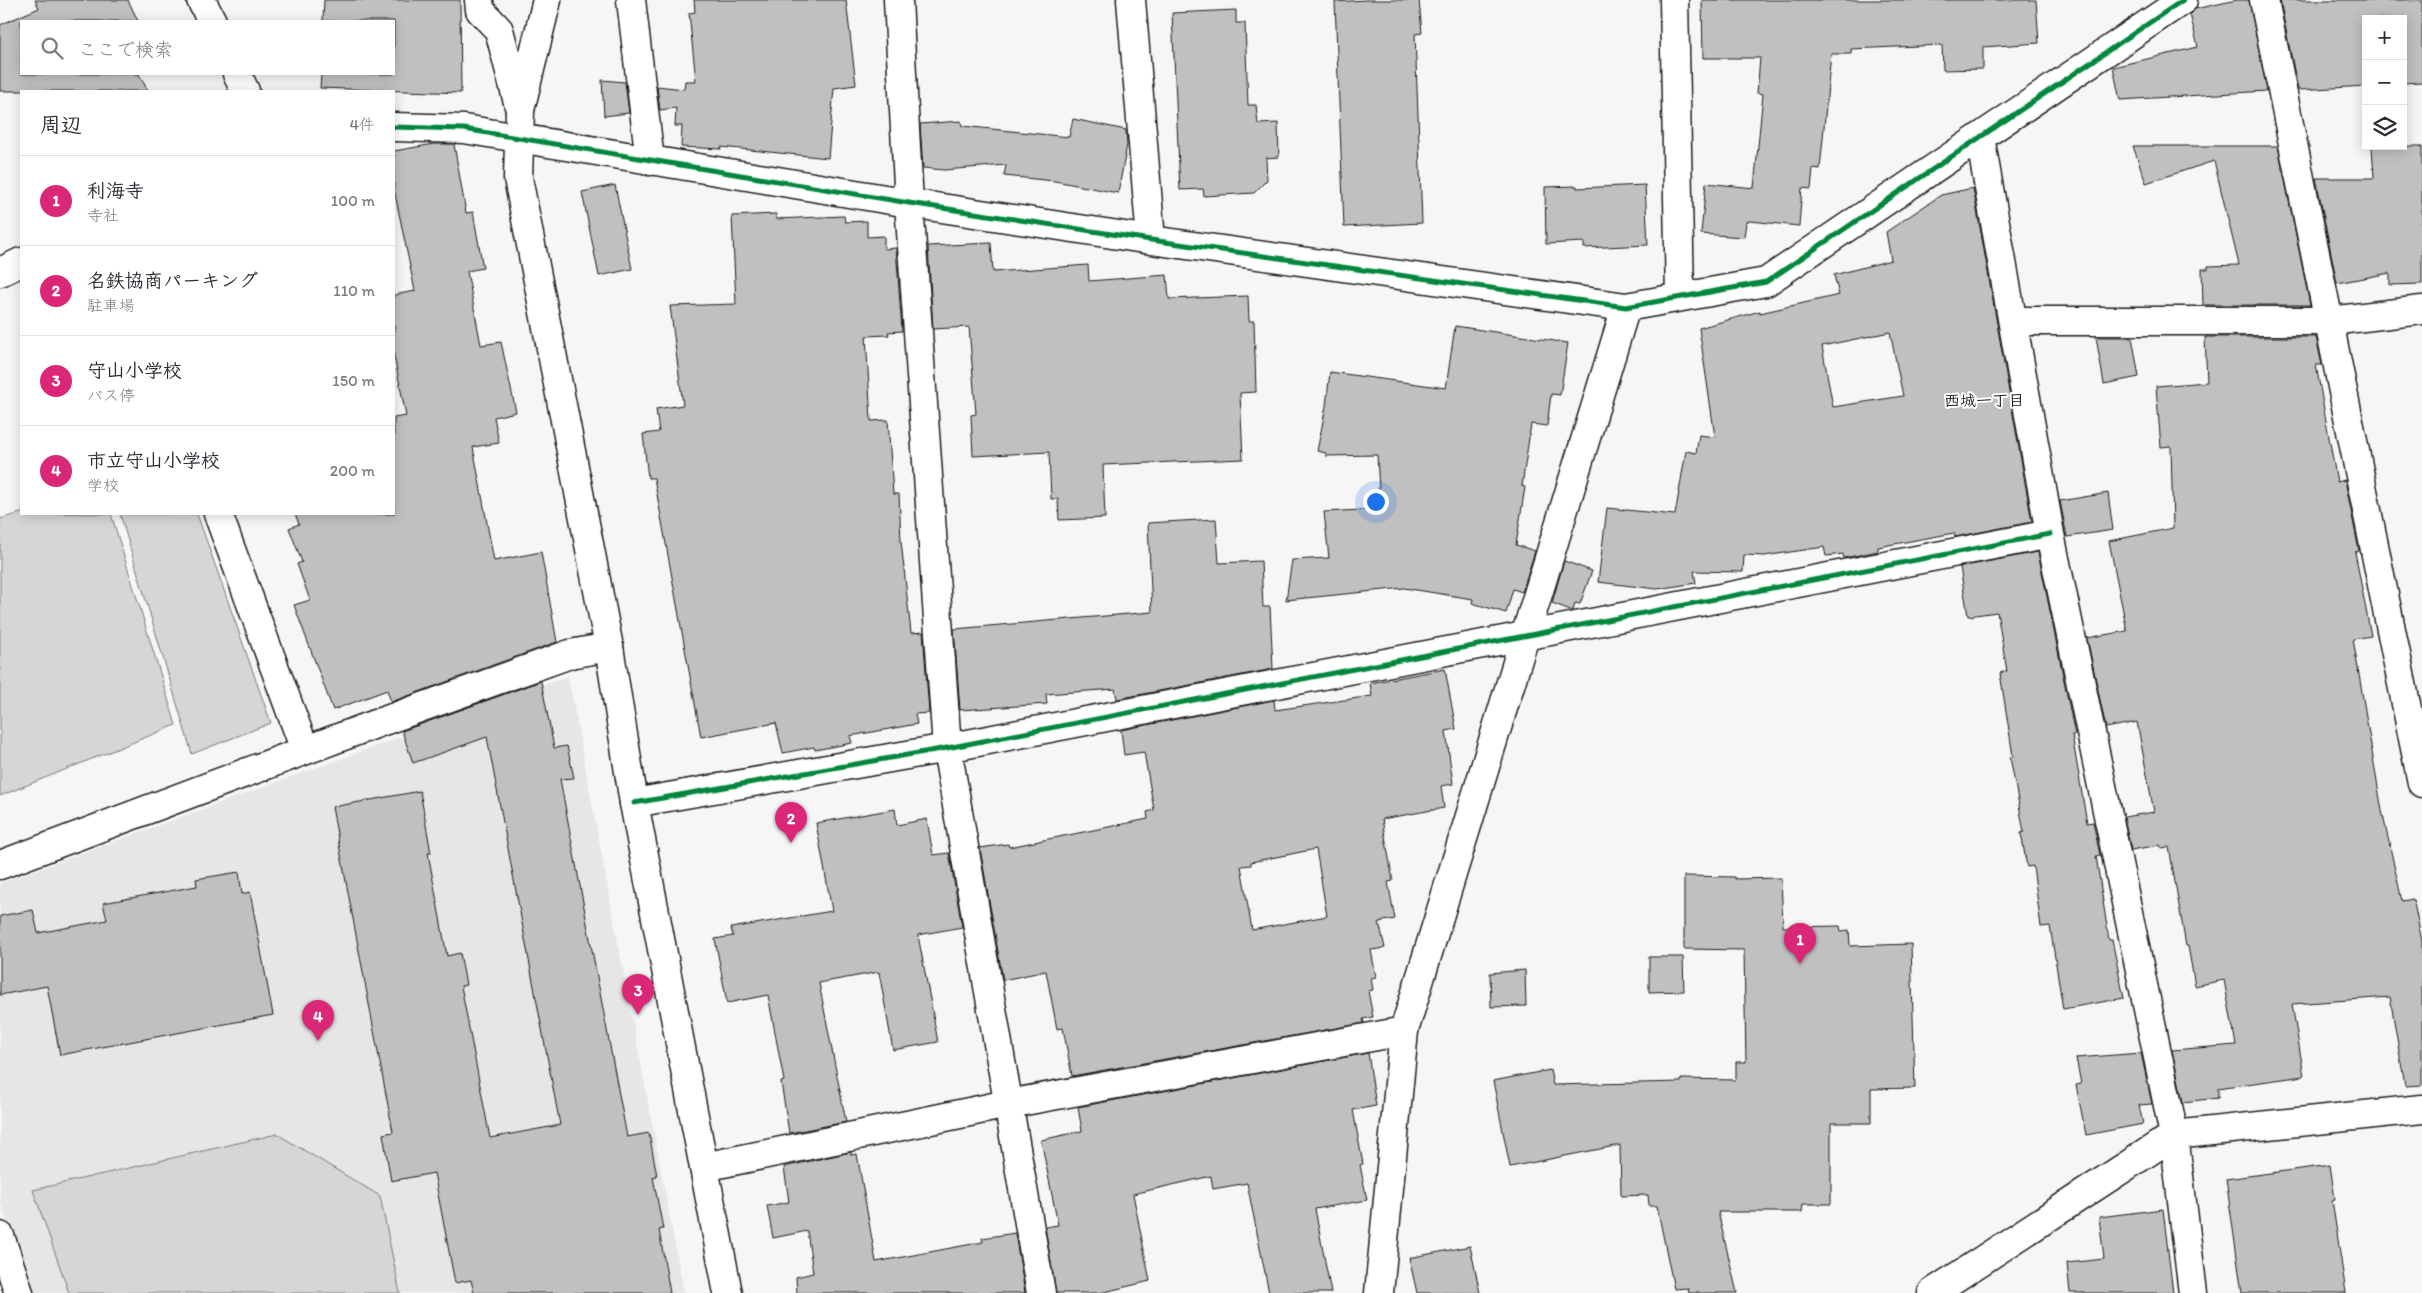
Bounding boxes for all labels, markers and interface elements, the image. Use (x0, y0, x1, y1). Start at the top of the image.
map controls (2362, 15, 2407, 150)
button: + (2362, 15, 2407, 60)
search box (20, 20, 395, 75)
icon: search (38, 34, 66, 62)
text: ここで検索 (78, 38, 173, 61)
button: − (2362, 60, 2407, 105)
button: layers (2362, 105, 2407, 150)
text: 周辺 (40, 112, 82, 137)
text: 4件 (349, 115, 375, 134)
text: 利海寺 (87, 179, 144, 202)
text: 1 (52, 191, 60, 210)
text: 100 m (331, 191, 375, 210)
text: 寺社 (87, 206, 119, 225)
text: 名鉄協商パーキング (87, 269, 258, 292)
text: 2 (52, 281, 60, 300)
text: 110 m (333, 281, 375, 300)
text: 駐車場 (87, 296, 135, 315)
text: 守山小学校 (87, 359, 182, 382)
text: 3 (52, 371, 60, 390)
text: 150 m (332, 371, 375, 390)
text: バス停 (87, 386, 135, 405)
district label: 西城一丁目 (1944, 391, 2024, 410)
text: 市立守山小学校 (87, 449, 220, 472)
text: 4 (51, 461, 61, 480)
text: 200 m (330, 461, 375, 480)
text: 学校 (87, 476, 119, 495)
your location (1363, 489, 1389, 515)
pin: 2 (775, 802, 807, 843)
pin: 1 (1784, 923, 1816, 964)
pin: 3 (622, 974, 654, 1015)
pin: 4 (302, 1000, 334, 1041)

